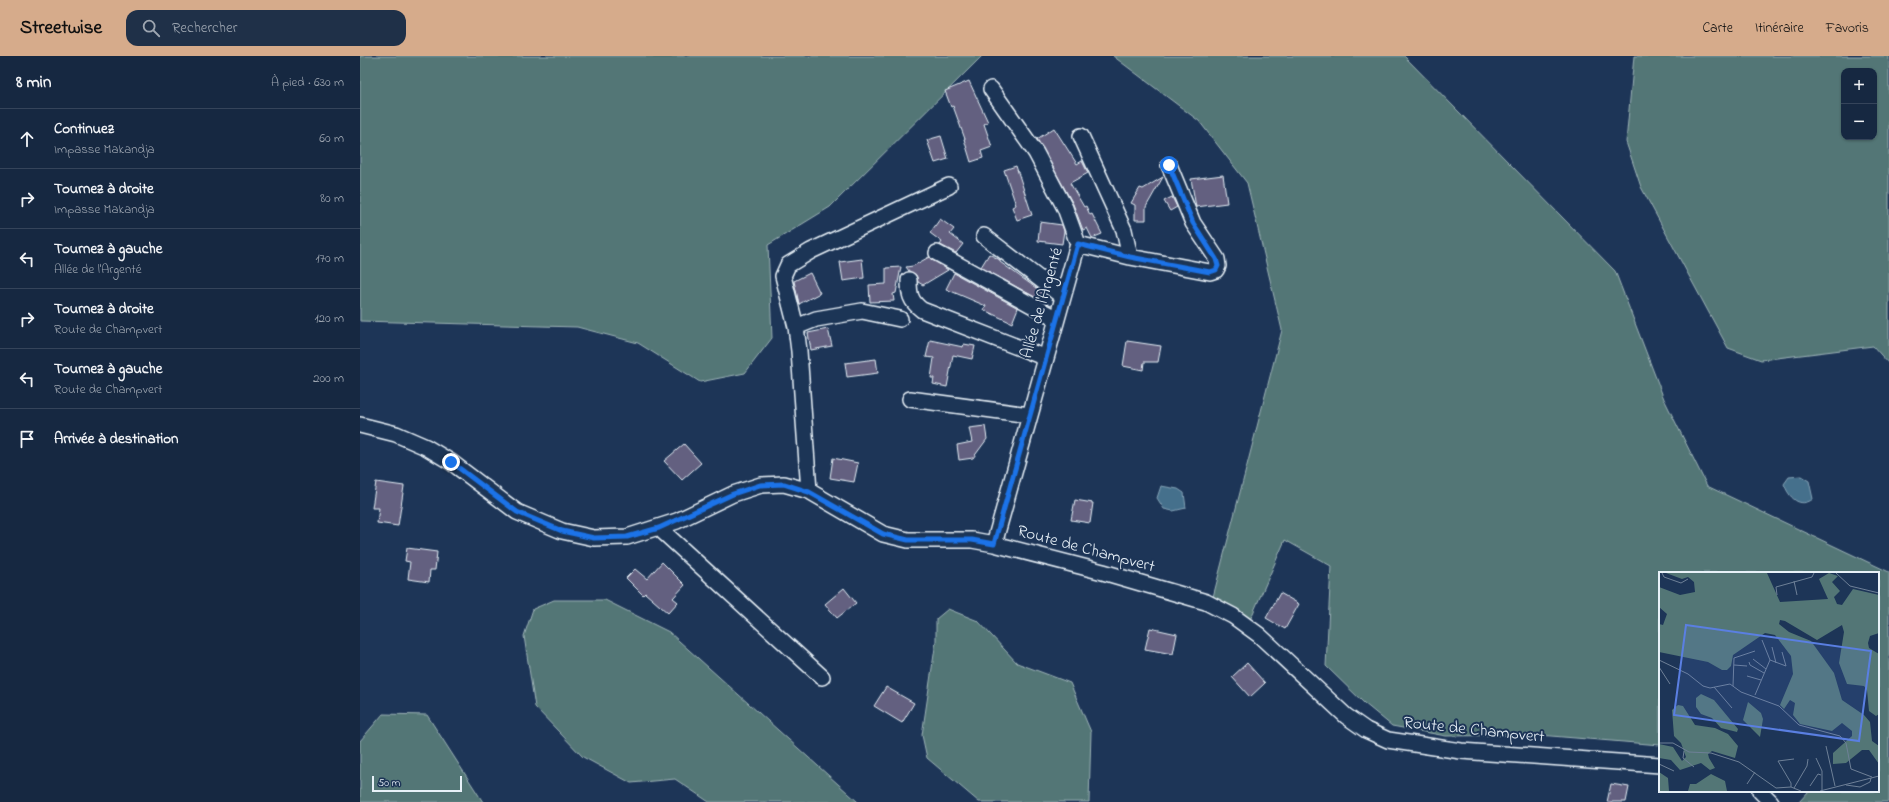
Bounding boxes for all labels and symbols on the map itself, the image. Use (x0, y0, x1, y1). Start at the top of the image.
route start (1160, 156, 1178, 174)
street label: Allée de l'Argenté (1014, 244, 1072, 362)
route end (442, 453, 460, 471)
street label: Route de Champvert (1014, 519, 1158, 579)
inset map (1659, 572, 1879, 792)
street label: Route de Champvert (1402, 710, 1546, 750)
scale bar (372, 774, 462, 793)

